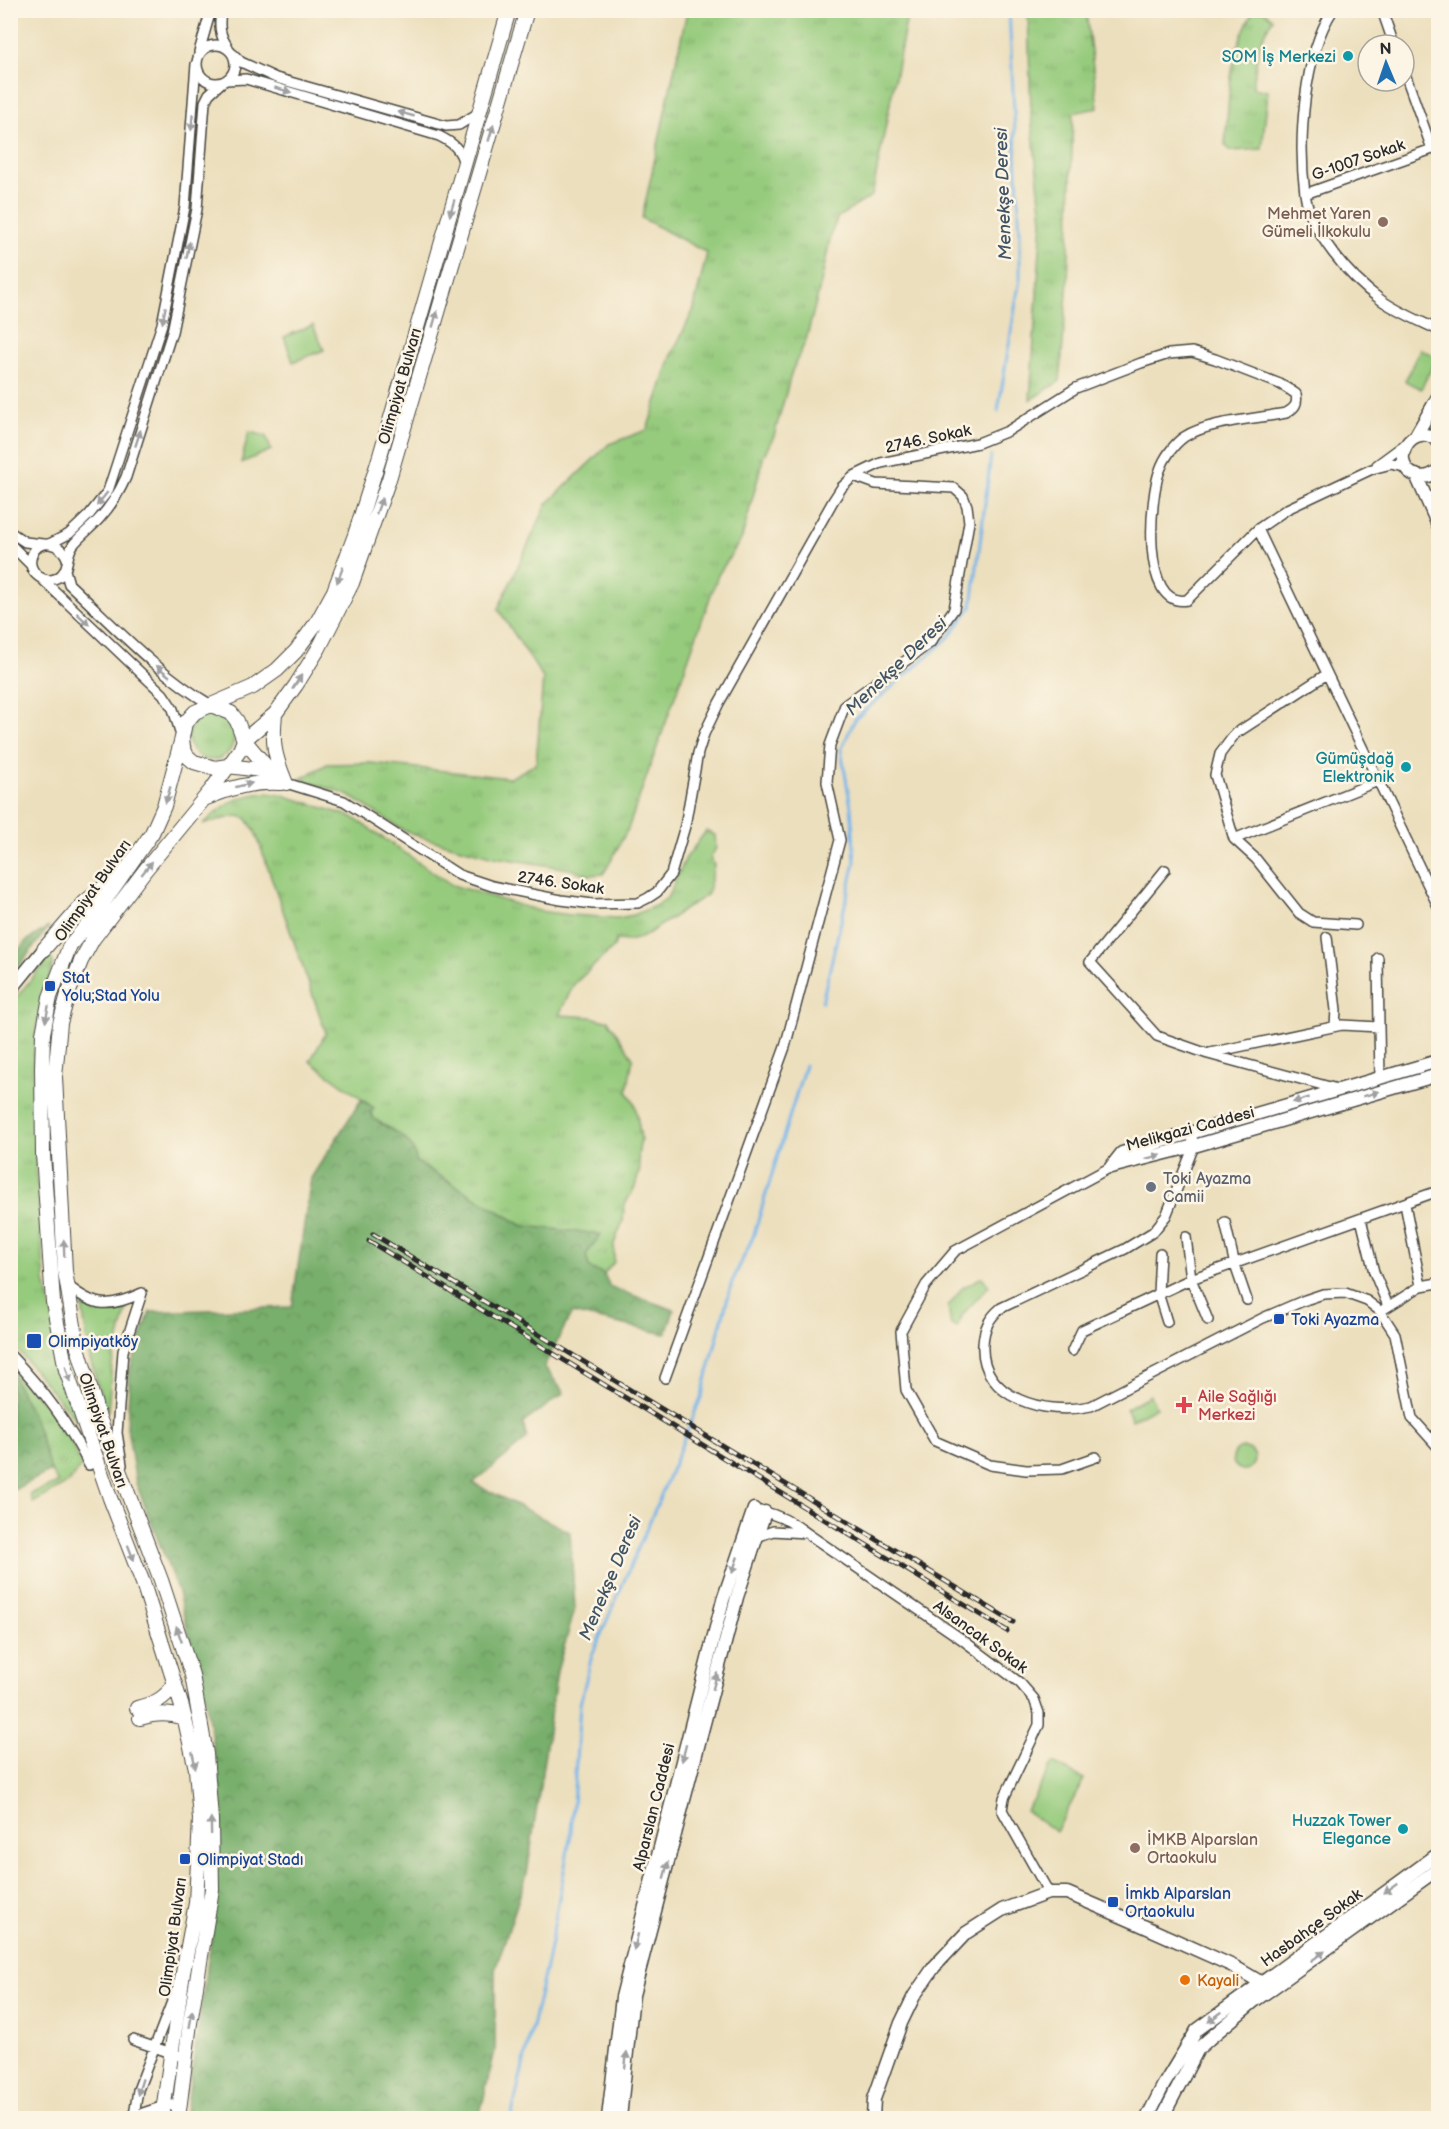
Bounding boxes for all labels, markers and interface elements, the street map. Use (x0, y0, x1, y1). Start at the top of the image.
north arrow (1356, 33, 1416, 93)
text: N (1379, 40, 1392, 59)
place label: SOM İş Merkezi (1222, 46, 1336, 67)
marker: SOM İş Merkezi (1341, 49, 1355, 63)
one-way arrow (274, 86, 292, 95)
one-way arrow (397, 109, 415, 119)
one-way arrow (187, 113, 196, 132)
one-way arrow (487, 124, 497, 142)
water label: Menekşe Deresi (991, 126, 1016, 261)
street label: G-1007 Sokak (1310, 136, 1408, 185)
one-way arrow (447, 199, 457, 217)
place label: Mehmet Yaren Gümeli İlkokulu (1262, 205, 1371, 242)
marker: Mehmet Yaren Gümeli İlkokulu (1376, 215, 1390, 229)
one-way arrow (184, 241, 194, 259)
one-way arrow (159, 306, 168, 325)
one-way arrow (431, 310, 440, 328)
street label: Olimpiyat Bulvarı (375, 326, 426, 447)
street label: 2746. Sokak (884, 421, 973, 458)
one-way arrow (134, 429, 144, 447)
one-way arrow (95, 491, 108, 507)
one-way arrow (375, 497, 385, 515)
one-way arrow (335, 566, 344, 584)
one-way arrow (76, 611, 90, 625)
water label: Menekşe Deresi (841, 612, 952, 720)
one-way arrow (156, 665, 171, 678)
one-way arrow (292, 674, 303, 691)
place label: Gümüşdağ Elektronik (1315, 750, 1394, 787)
marker: Gümüşdağ Elektronik (1399, 760, 1413, 774)
one-way arrow (235, 780, 253, 790)
one-way arrow (163, 786, 172, 804)
street label: Olimpiyat Bulvarı (51, 836, 136, 946)
one-way arrow (140, 860, 152, 875)
street label: 2746. Sokak (516, 868, 605, 899)
place label: Stat Yolu;Stad Yolu (61, 969, 160, 1006)
marker: Stat Yolu;Stad Yolu (43, 979, 57, 993)
one-way arrow (42, 1005, 51, 1024)
one-way arrow (1362, 1089, 1380, 1098)
one-way arrow (1292, 1096, 1310, 1105)
street label: Melikgazi Caddesi (1124, 1103, 1257, 1156)
one-way arrow (1144, 1151, 1162, 1161)
place label: Toki Ayazma Camii (1163, 1170, 1251, 1207)
marker: Toki Ayazma Camii (1144, 1180, 1158, 1194)
one-way arrow (60, 1238, 69, 1257)
place label: Toki Ayazma (1291, 1311, 1379, 1330)
marker: Toki Ayazma (1272, 1312, 1286, 1326)
marker: Olimpiyatköy (25, 1332, 43, 1350)
place label: Olimpiyatköy (48, 1333, 139, 1352)
one-way arrow (64, 1365, 73, 1383)
street label: Olimpiyat Bulvarı (74, 1370, 131, 1491)
place label: Aile Sağlığı Merkezi (1198, 1388, 1277, 1425)
marker: Aile Sağlığı Merkezi (1175, 1396, 1193, 1414)
water label: Menekşe Deresi (575, 1512, 646, 1643)
one-way arrow (127, 1544, 137, 1562)
one-way arrow (729, 1556, 739, 1574)
street label: Alsancak Sokak (929, 1597, 1031, 1678)
one-way arrow (174, 1625, 183, 1643)
one-way arrow (710, 1672, 720, 1690)
street label: Alparslan Caddesi (629, 1741, 680, 1873)
one-way arrow (678, 1744, 688, 1762)
one-way arrow (190, 1750, 199, 1769)
place label: Huzzak Tower Elegance (1292, 1812, 1392, 1849)
one-way arrow (207, 1816, 216, 1835)
marker: Huzzak Tower Elegance (1396, 1822, 1410, 1836)
place label: İMKB Alparslan Ortaokulu (1147, 1829, 1258, 1868)
marker: İMKB Alparslan Ortaokulu (1128, 1841, 1142, 1855)
place label: Olimpiyat Stadı (197, 1851, 304, 1870)
marker: Olimpiyat Stadı (178, 1852, 192, 1866)
one-way arrow (661, 1861, 671, 1879)
street label: Olimpiyat Bulvarı (156, 1876, 191, 1998)
one-way arrow (1384, 1882, 1399, 1894)
place label: İmkb Alparslan Ortaokulu (1125, 1883, 1231, 1922)
street label: Hasbahçe Sokak (1257, 1885, 1366, 1971)
marker: İmkb Alparslan Ortaokulu (1106, 1895, 1120, 1909)
one-way arrow (630, 1933, 640, 1951)
one-way arrow (1309, 1950, 1325, 1962)
place label: Kayali (1197, 1972, 1239, 1991)
marker: Kayali (1178, 1973, 1192, 1987)
one-way arrow (187, 2009, 196, 2028)
one-way arrow (1207, 2011, 1223, 2023)
one-way arrow (621, 2051, 631, 2070)
one-way arrow (135, 2078, 144, 2096)

